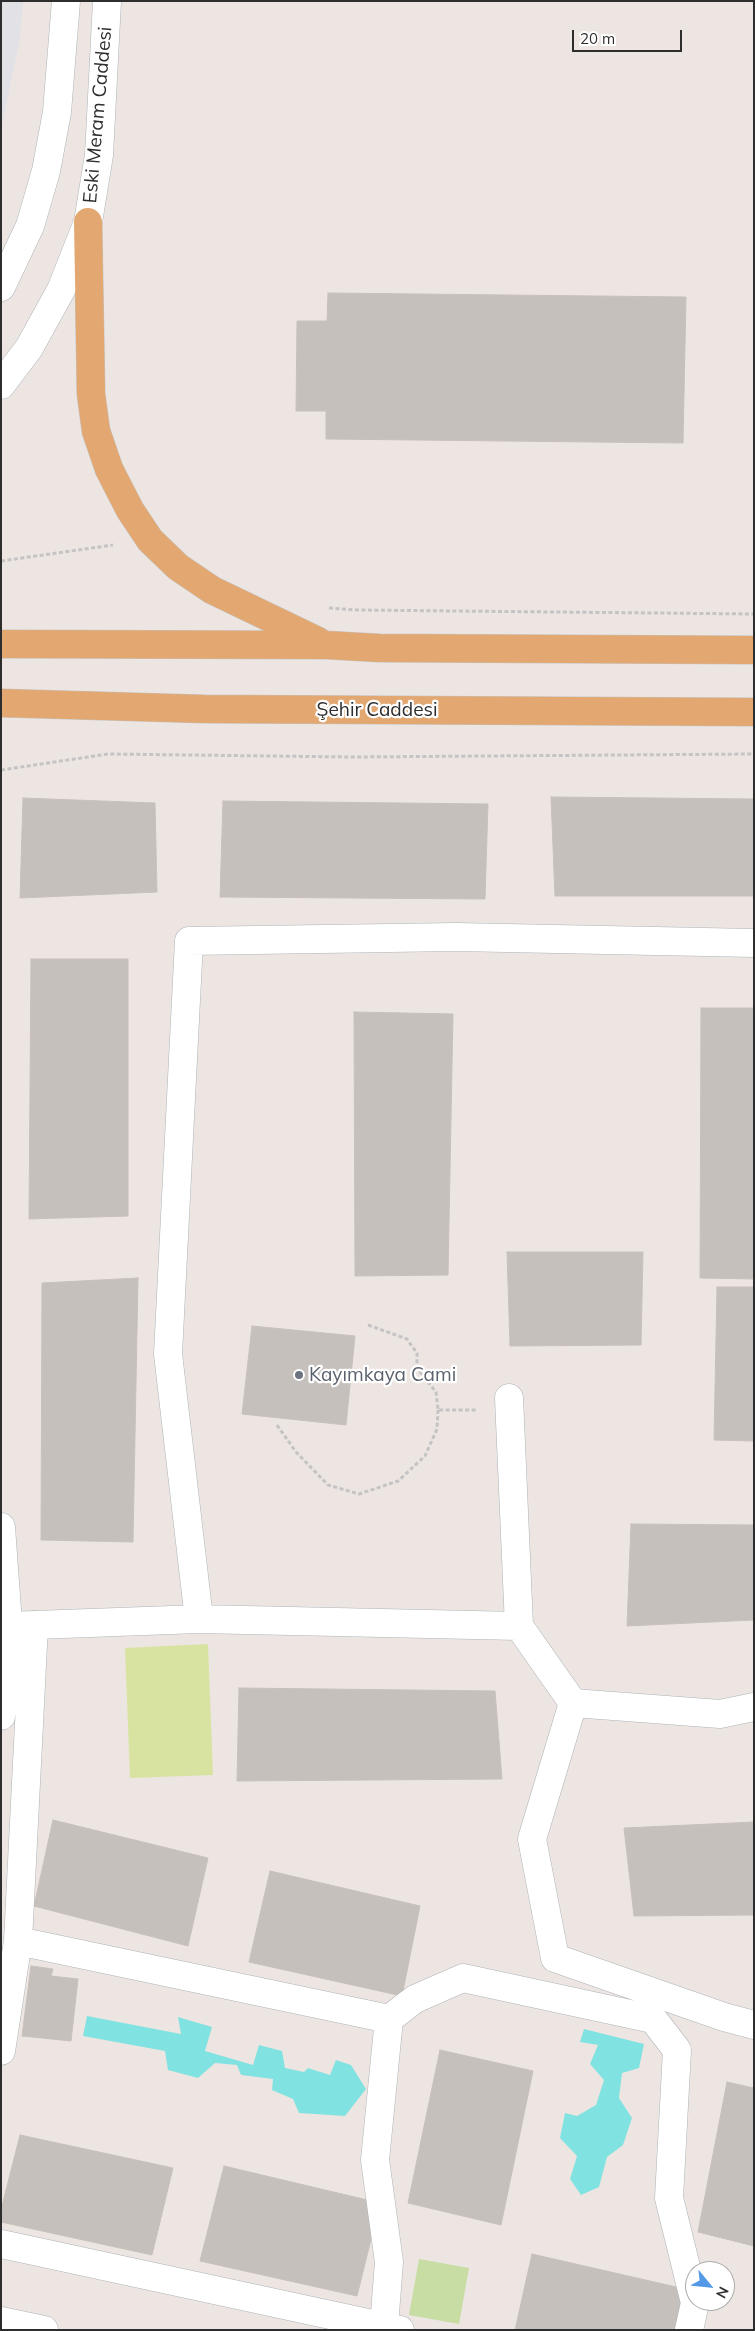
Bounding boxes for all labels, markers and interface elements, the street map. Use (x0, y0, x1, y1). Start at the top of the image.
scale bar (575, 20, 685, 52)
street label: Eski Meram Caddesi (79, 26, 117, 204)
text: 20 m (580, 29, 615, 48)
street label: Şehir Caddesi (317, 699, 437, 721)
place label: Kayımkaya Cami (309, 1364, 456, 1386)
marker: Kayımkaya Cami (293, 1369, 305, 1381)
north arrow (685, 2261, 735, 2311)
text: N (712, 2284, 733, 2301)

